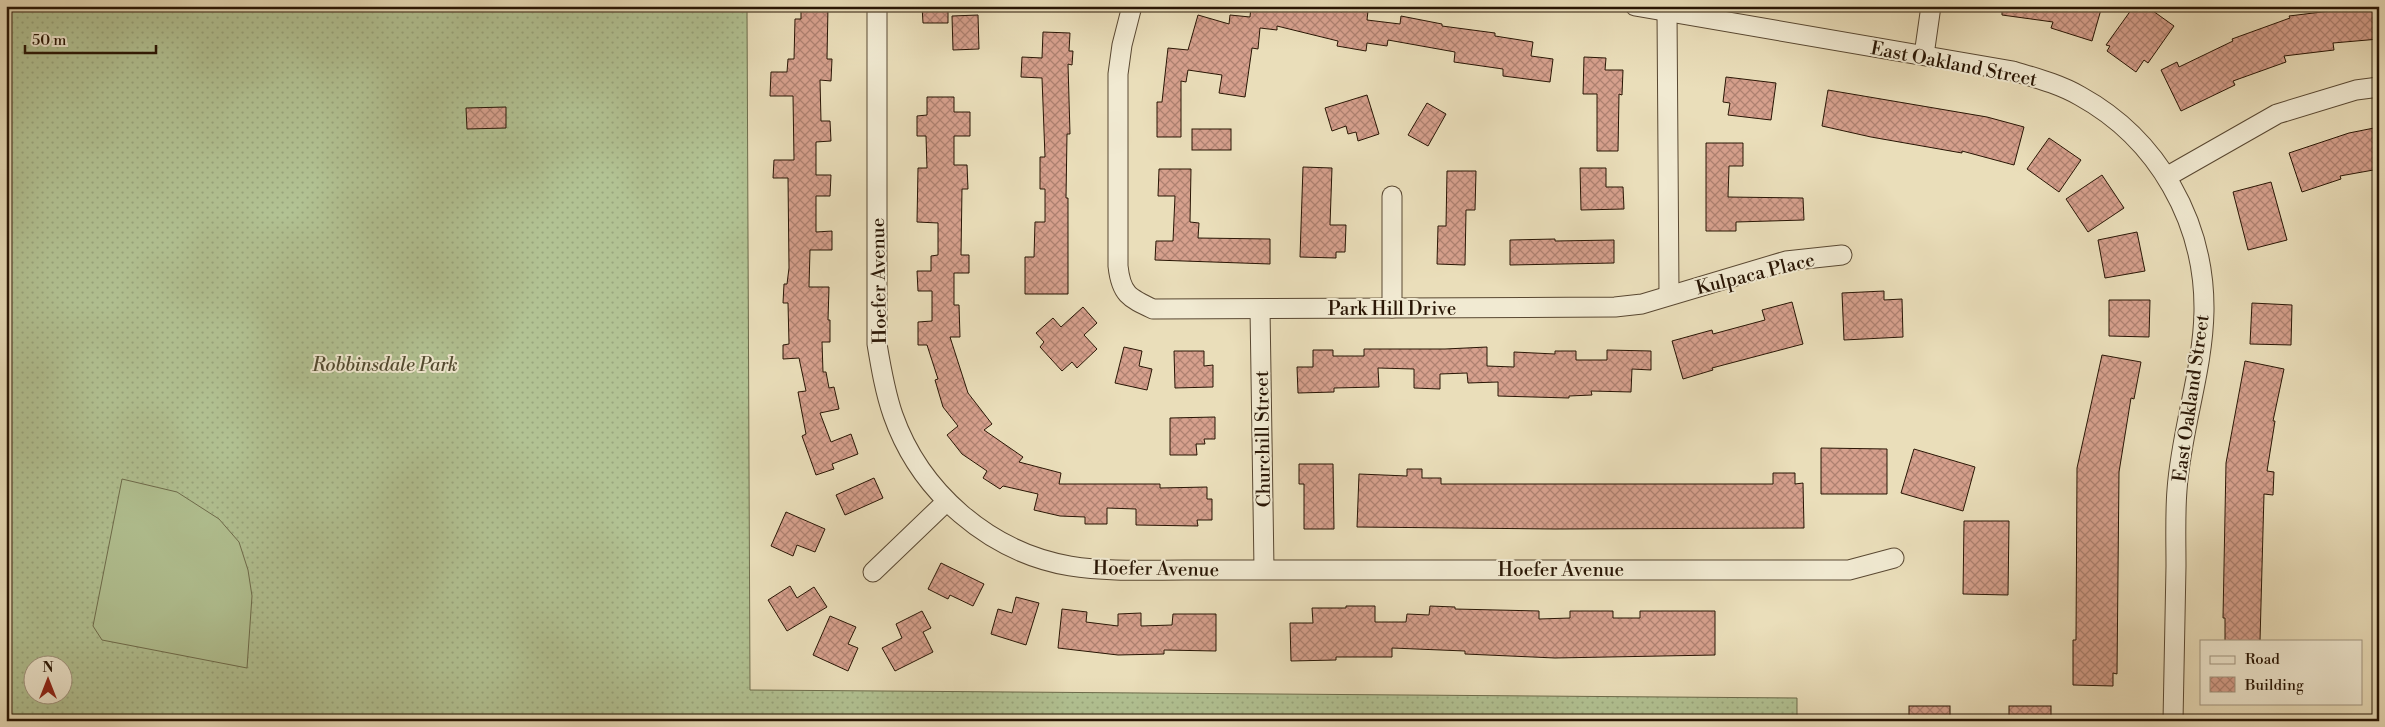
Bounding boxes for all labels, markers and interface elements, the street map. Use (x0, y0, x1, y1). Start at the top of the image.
scale bar (25, 22, 156, 54)
text: 50 m (32, 31, 66, 50)
street label: East Oakland Street (1869, 36, 2039, 92)
street label: Hoefer Avenue (866, 218, 892, 344)
street label: Kulpaca Place (1693, 248, 1817, 300)
street label: Park Hill Drive (1328, 297, 1456, 321)
street label: East Oakland Street (2167, 312, 2215, 484)
park label: Robbinsdale Park (311, 353, 458, 377)
street label: Churchill Street (1250, 370, 1276, 508)
street label: Hoefer Avenue (1093, 556, 1219, 582)
street label: Hoefer Avenue (1498, 558, 1624, 582)
legend (2200, 640, 2362, 704)
text: Road (2245, 650, 2280, 669)
north arrow (22, 654, 72, 704)
text: N (42, 659, 54, 677)
text: Building (2244, 676, 2304, 695)

